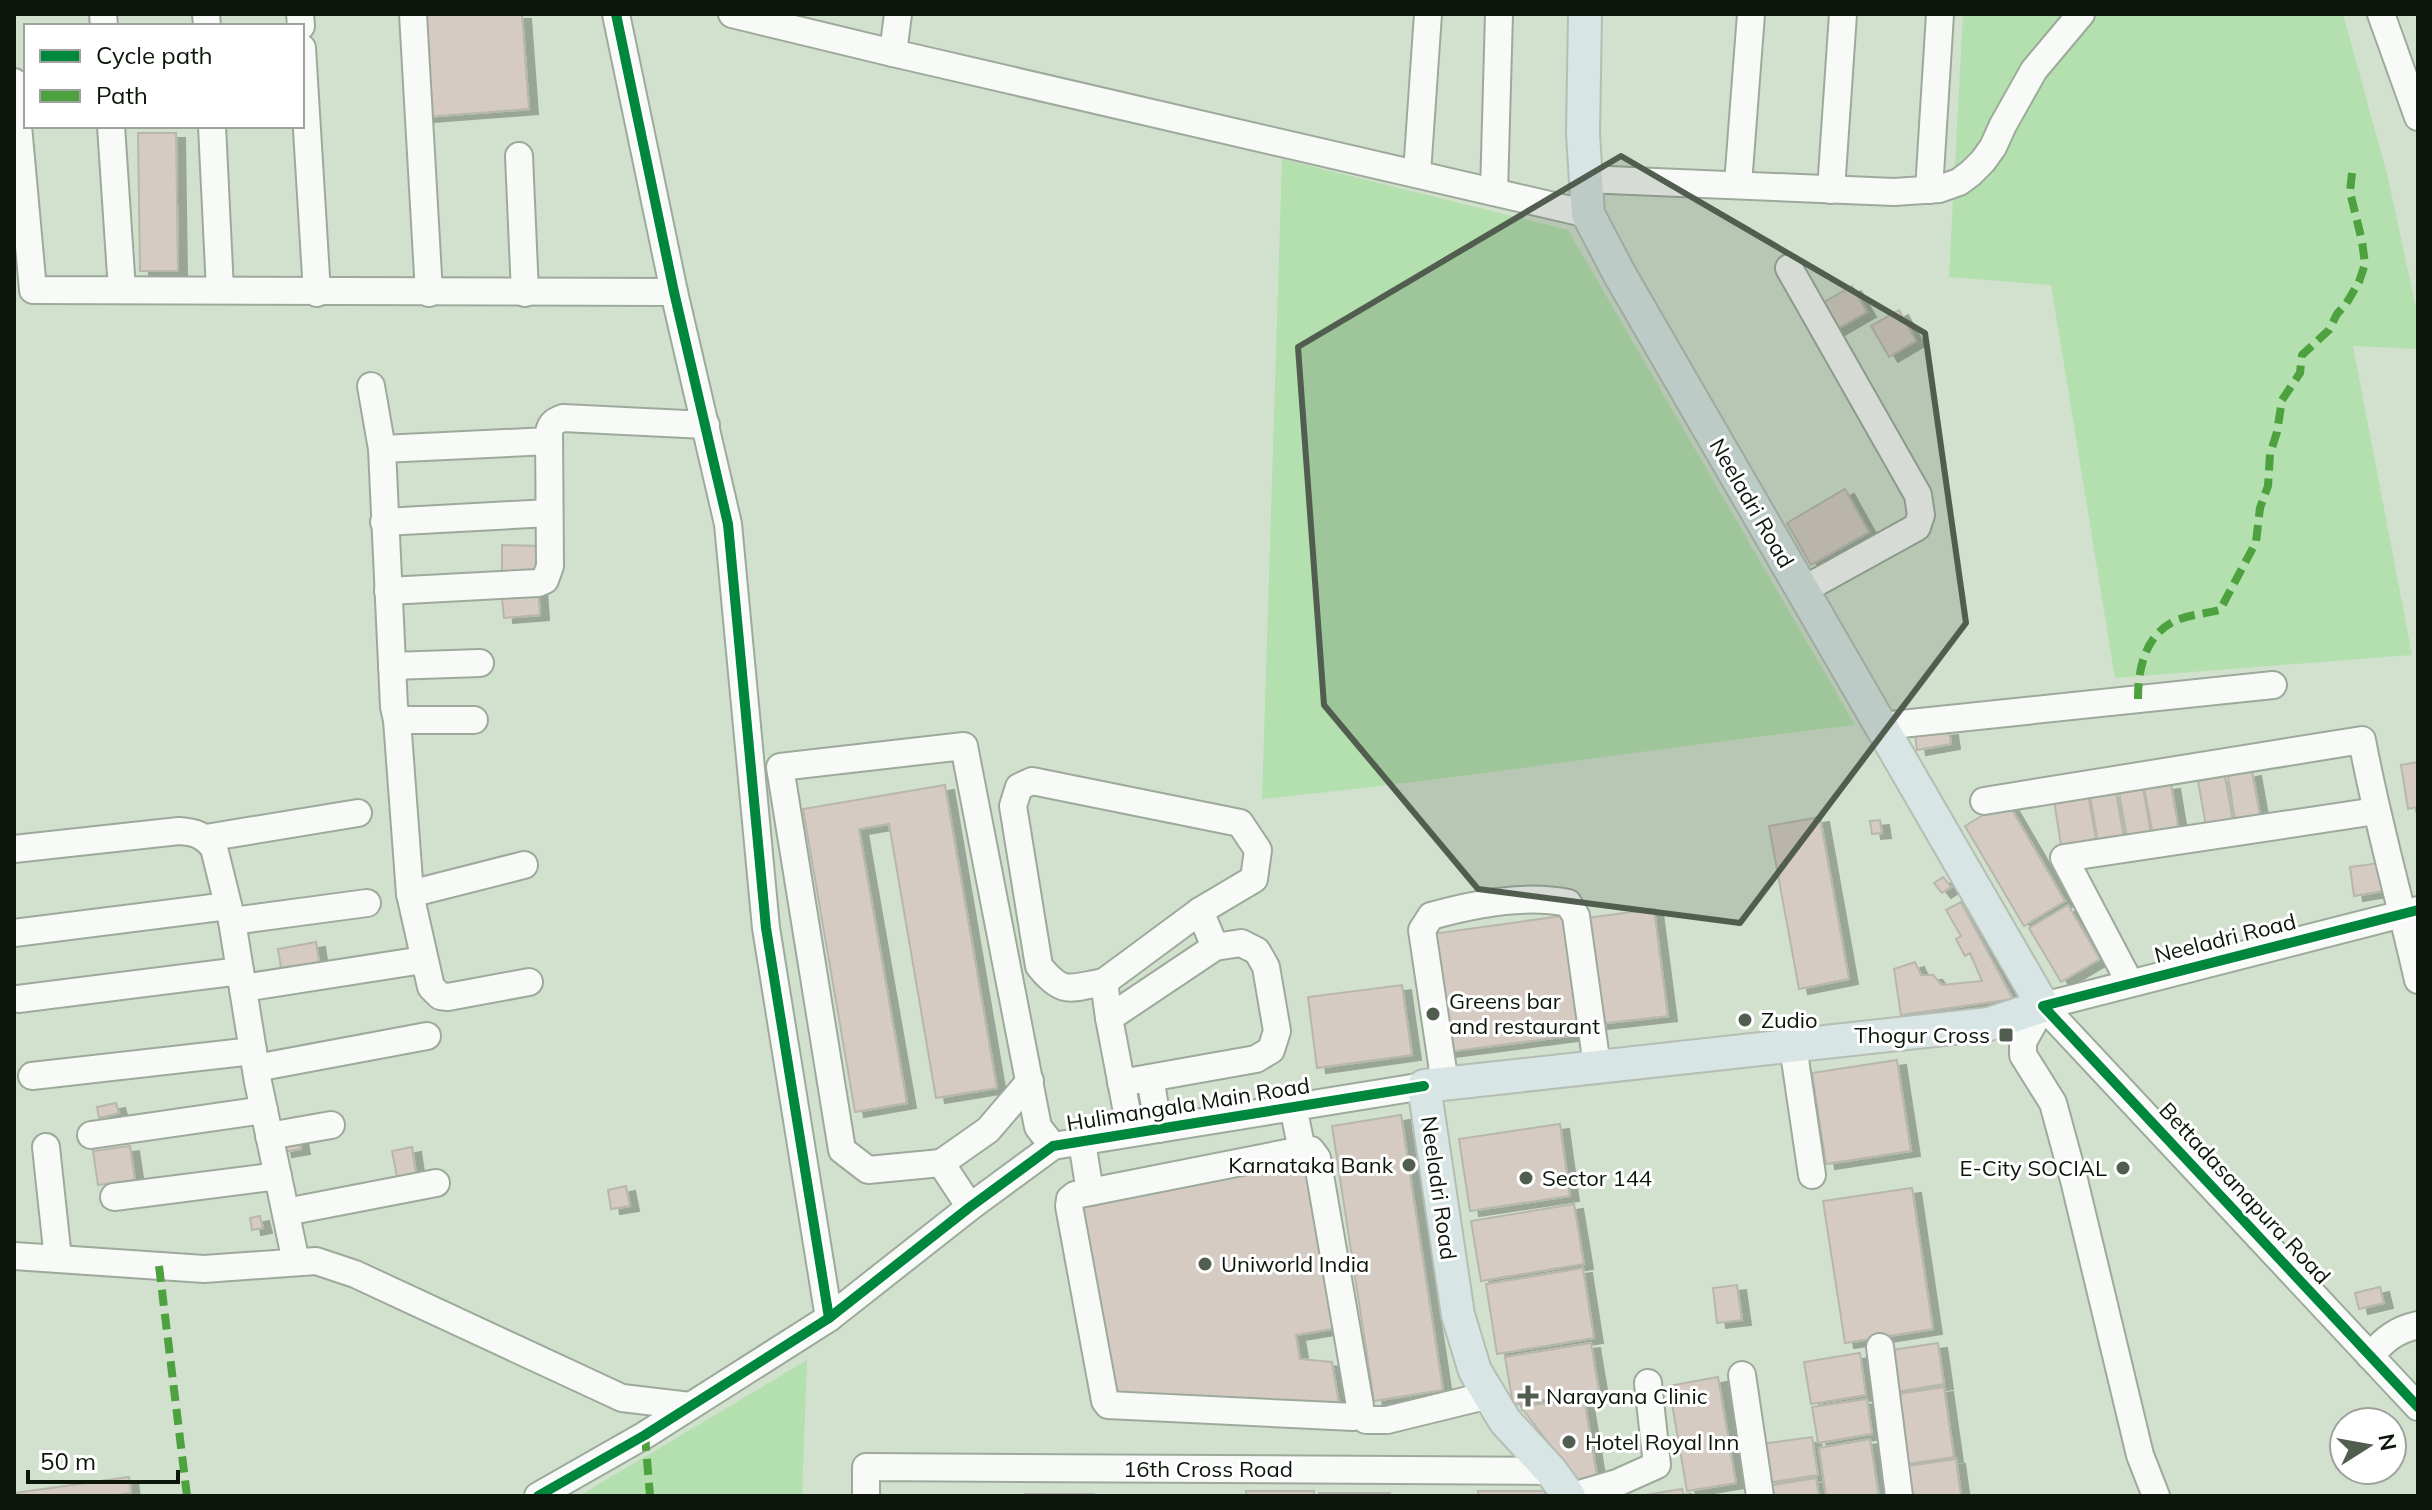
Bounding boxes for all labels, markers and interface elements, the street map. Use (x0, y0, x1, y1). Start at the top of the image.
legend (24, 24, 304, 128)
text: Cycle path (96, 40, 213, 70)
text: Path (96, 80, 148, 110)
street label: Neeladri Road (1704, 433, 1800, 573)
street label: Neeladri Road (2151, 907, 2299, 969)
place label: Greens bar and restaurant (1449, 987, 1600, 1040)
marker: Greens bar and restaurant (1424, 1005, 1442, 1023)
place label: Zudio (1761, 1006, 1818, 1034)
marker: Zudio (1736, 1011, 1754, 1029)
place label: Thogur Cross (1854, 1021, 1990, 1049)
marker: Thogur Cross (1997, 1026, 2015, 1044)
street label: Hulimangala Main Road (1064, 1071, 1312, 1137)
street label: Bettadasanapura Road (2153, 1096, 2337, 1290)
street label: Neeladri Road (1415, 1114, 1463, 1262)
place label: Karnataka Bank (1228, 1151, 1394, 1179)
place label: E-City SOCIAL (1960, 1154, 2107, 1182)
marker: Karnataka Bank (1400, 1156, 1418, 1174)
marker: E-City SOCIAL (2114, 1159, 2132, 1177)
place label: Sector 144 (1542, 1164, 1652, 1192)
marker: Sector 144 (1517, 1169, 1535, 1187)
place label: Uniworld India (1221, 1250, 1369, 1278)
marker: Uniworld India (1196, 1255, 1214, 1273)
place label: Narayana Clinic (1546, 1382, 1708, 1410)
marker: Narayana Clinic (1517, 1385, 1539, 1407)
north arrow (2328, 1406, 2408, 1486)
place label: Hotel Royal Inn (1585, 1428, 1739, 1456)
text: N (2372, 1431, 2403, 1453)
marker: Hotel Royal Inn (1560, 1433, 1578, 1451)
scale bar (28, 1434, 178, 1484)
text: 50 m (40, 1446, 96, 1476)
street label: 16th Cross Road (1123, 1455, 1293, 1483)

